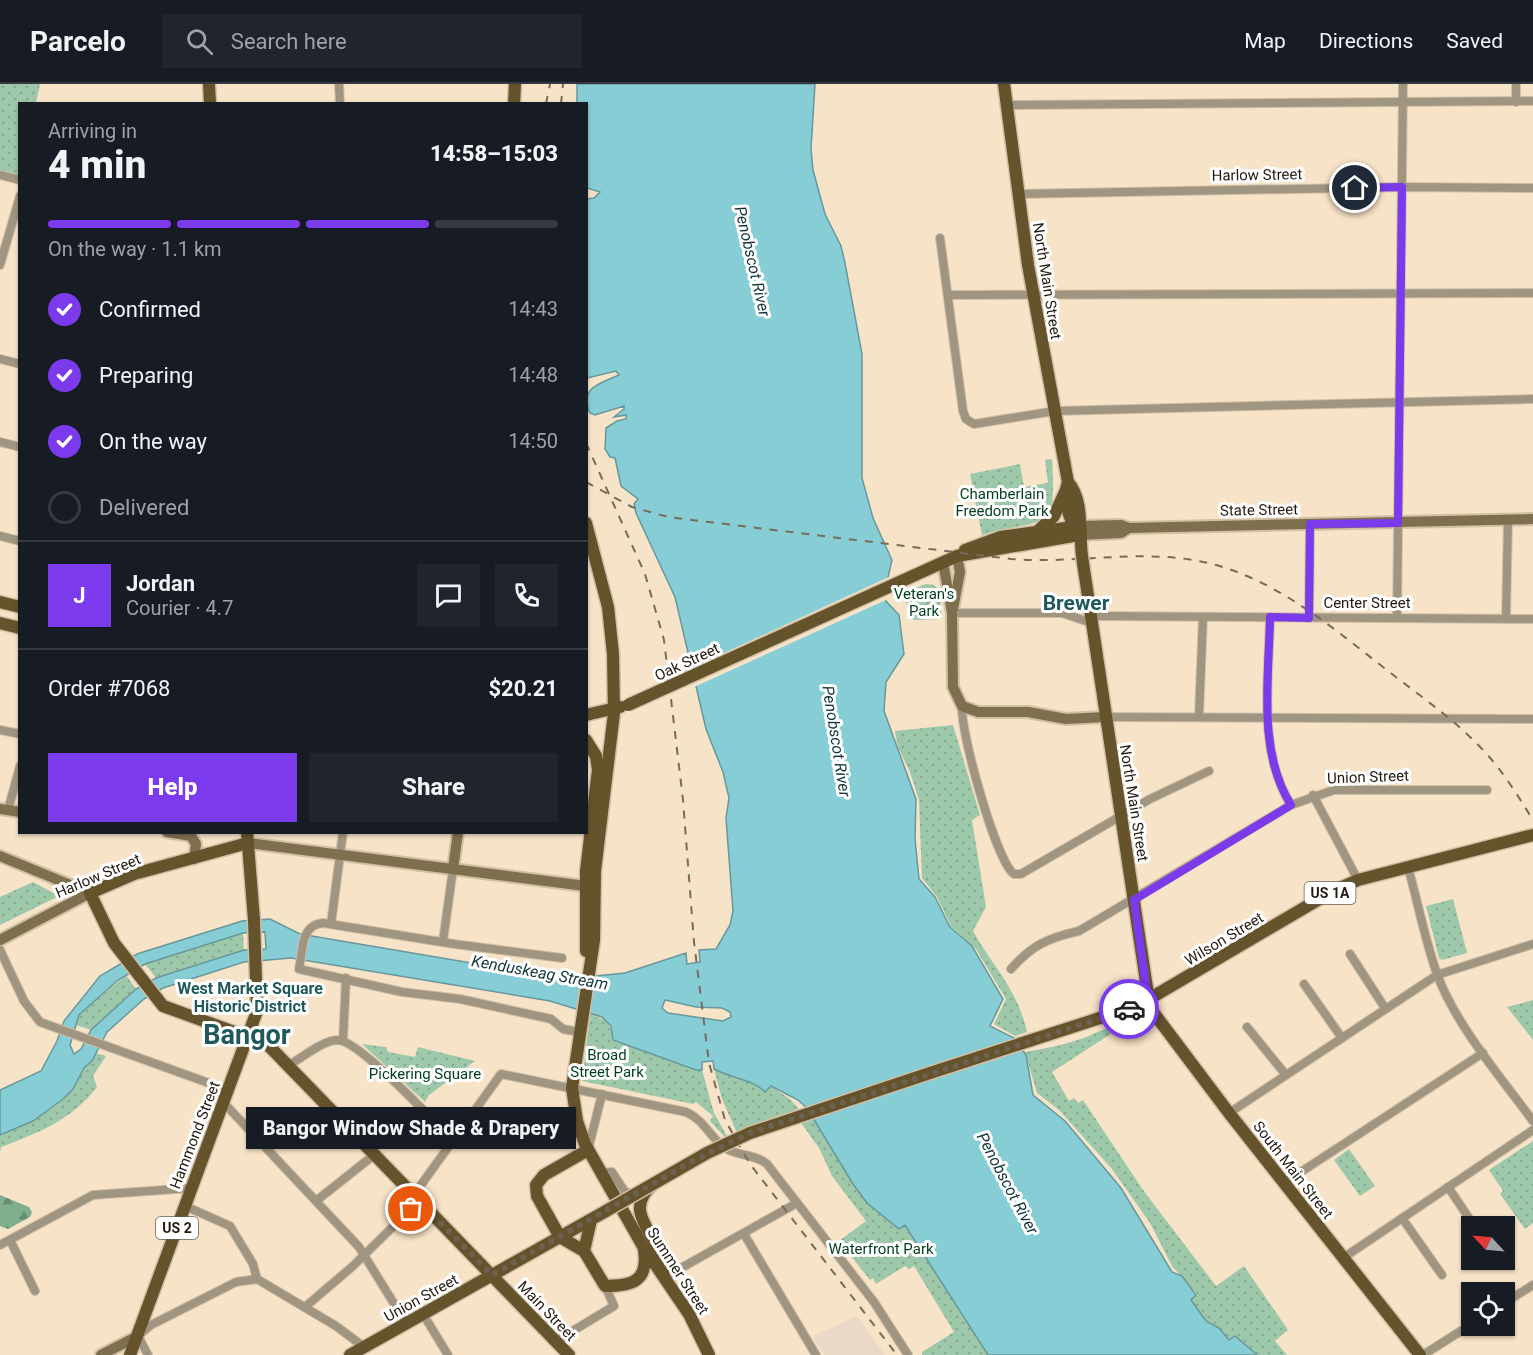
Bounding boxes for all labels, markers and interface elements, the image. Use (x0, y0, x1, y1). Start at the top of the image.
search box (162, 14, 582, 68)
text: Parcelo (30, 25, 126, 58)
icon: search (183, 25, 216, 58)
text: Search here (231, 29, 347, 54)
text: Map (1244, 29, 1286, 53)
text: Directions (1319, 29, 1413, 53)
text: Saved (1446, 29, 1503, 53)
text: Arriving in (48, 119, 137, 143)
text: 14:58–15:03 (430, 141, 558, 166)
text: 4 min (48, 142, 146, 188)
pin (1329, 162, 1380, 213)
street label: Harlow Street (1211, 165, 1303, 185)
icon: home (1338, 171, 1371, 204)
water label: Penobscot River (731, 204, 775, 319)
street label: North Main Street (1029, 221, 1065, 341)
text: On the way · 1.1 km (48, 237, 222, 261)
icon: check (48, 293, 81, 326)
text: Confirmed (99, 297, 201, 322)
text: 14:43 (508, 297, 558, 321)
icon: check (48, 359, 81, 392)
text: Preparing (99, 363, 193, 388)
text: 14:48 (508, 363, 558, 387)
icon: check (48, 425, 81, 458)
text: On the way (99, 429, 207, 454)
text: 14:50 (508, 429, 558, 453)
park label: Chamberlain Freedom Park (955, 485, 1049, 520)
text: Delivered (99, 495, 189, 520)
street label: State Street (1220, 500, 1298, 520)
button: chat (417, 564, 480, 627)
button: phone (495, 564, 558, 627)
text: Jordan (126, 571, 195, 596)
text: J (73, 583, 86, 608)
park label: Veteran's Park (894, 585, 954, 620)
district label: Brewer (1043, 591, 1110, 615)
street label: Center Street (1323, 594, 1411, 612)
text: Courier · 4.7 (126, 596, 233, 620)
street label: Oak Street (652, 639, 722, 685)
text: Order #7068 (48, 676, 170, 701)
text: $20.21 (489, 676, 558, 701)
water label: Penobscot River (818, 684, 855, 799)
street label: North Main Street (1116, 743, 1152, 863)
button: Help (48, 753, 297, 822)
button: Share (309, 753, 558, 822)
street label: Union Street (1327, 767, 1409, 787)
street label: Harlow Street (53, 850, 143, 902)
road number: US 1A (1304, 882, 1356, 904)
street label: Wilson Street (1181, 908, 1267, 970)
water label: Kenduskeag Stream (470, 951, 610, 994)
district label: West Market Square Historic District (177, 979, 323, 1016)
courier (1099, 979, 1159, 1039)
icon: car (1113, 993, 1146, 1026)
district label: Bangor (203, 1019, 291, 1051)
park label: Broad Street Park (570, 1046, 644, 1081)
park label: Pickering Square (369, 1065, 481, 1083)
street label: Hammond Street (166, 1079, 224, 1191)
callout: Bangor Window Shade & Drapery (246, 1107, 576, 1149)
text: Bangor Window Shade & Drapery (263, 1116, 559, 1140)
street label: South Main Street (1249, 1118, 1337, 1223)
water label: Penobscot River (973, 1129, 1043, 1238)
pin (385, 1183, 436, 1234)
icon: bag (394, 1192, 427, 1225)
north arrow (1461, 1216, 1515, 1270)
map controls (1461, 1216, 1515, 1336)
road number: US 2 (156, 1217, 198, 1239)
street label: Summer Street (643, 1224, 713, 1318)
park label: Waterfront Park (828, 1240, 934, 1258)
street label: Union Street (381, 1270, 461, 1326)
street label: Main Street (514, 1277, 580, 1345)
button: locate (1461, 1282, 1515, 1336)

